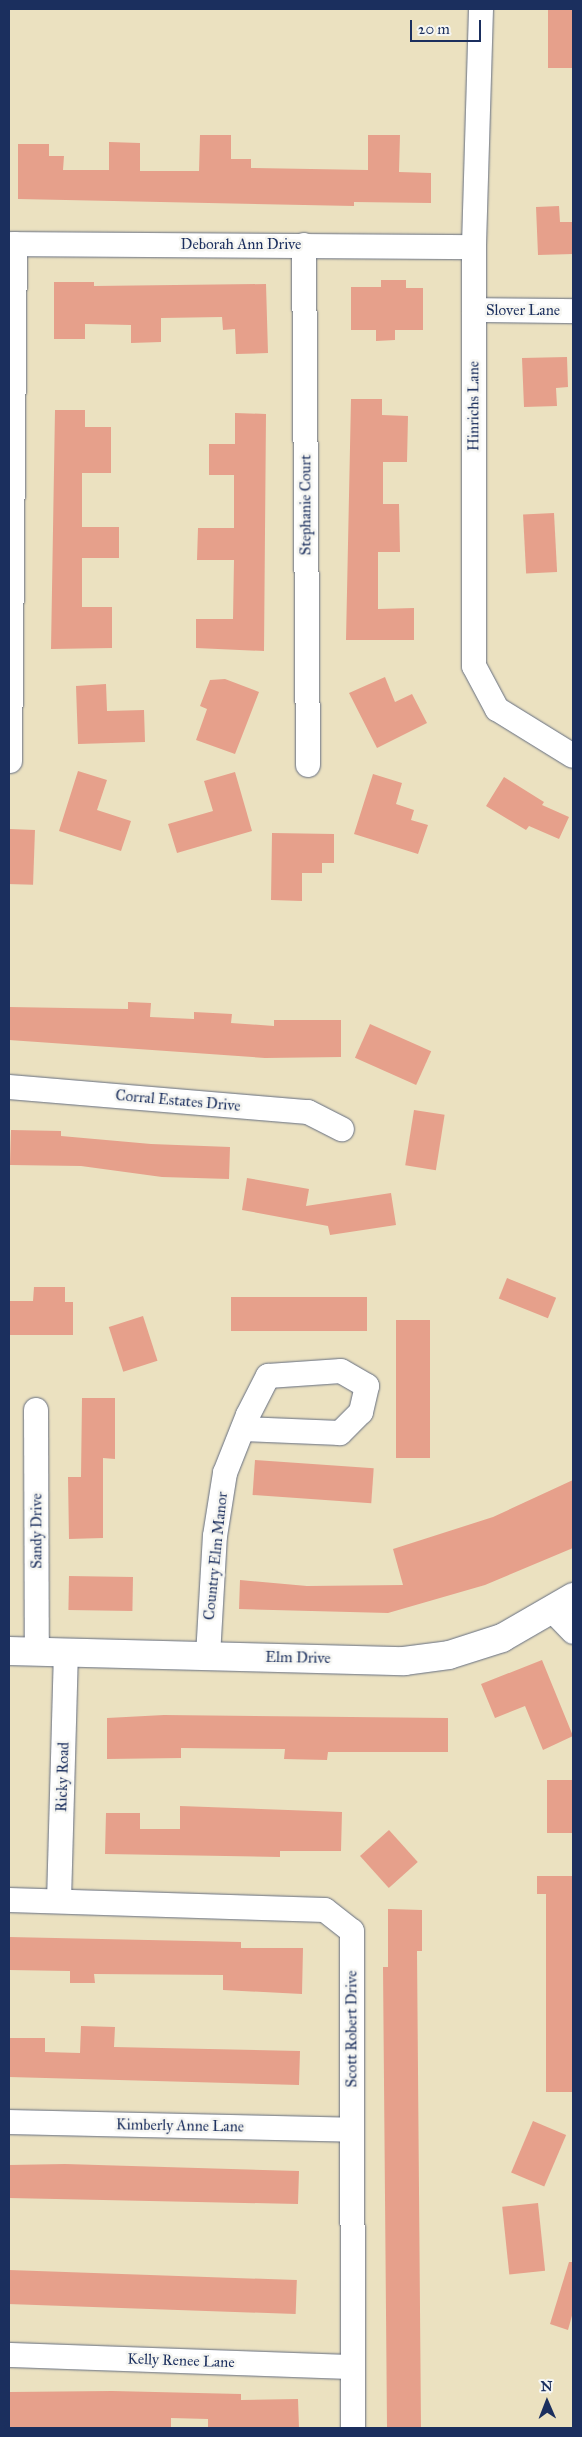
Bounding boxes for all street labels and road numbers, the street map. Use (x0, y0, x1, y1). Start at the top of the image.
street label: Deborah Ann Drive (181, 236, 301, 254)
street label: Slover Lane (486, 302, 560, 320)
street label: Hinrichs Lane (465, 361, 483, 451)
street label: Stephanie Court (297, 455, 315, 555)
street label: Corral Estates Drive (115, 1087, 241, 1115)
street label: Country Elm Manor (200, 1491, 232, 1621)
street label: Sandy Drive (28, 1493, 46, 1569)
street label: Elm Drive (265, 1648, 331, 1668)
street label: Ricky Road (53, 1742, 73, 1812)
street label: Scott Robert Drive (343, 1971, 361, 2087)
street label: Kimberly Anne Lane (116, 2116, 244, 2136)
street label: Kelly Renee Lane (127, 2350, 235, 2372)

